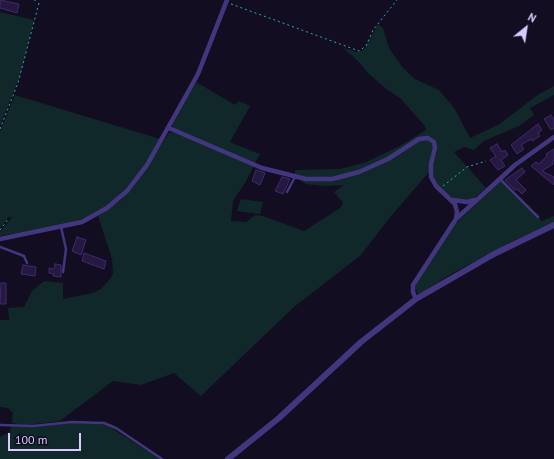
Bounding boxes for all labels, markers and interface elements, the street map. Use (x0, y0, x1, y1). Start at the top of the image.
north arrow (506, 8, 546, 48)
text: N (525, 10, 539, 25)
scale bar (10, 425, 83, 451)
text: 100 m (15, 432, 48, 447)

